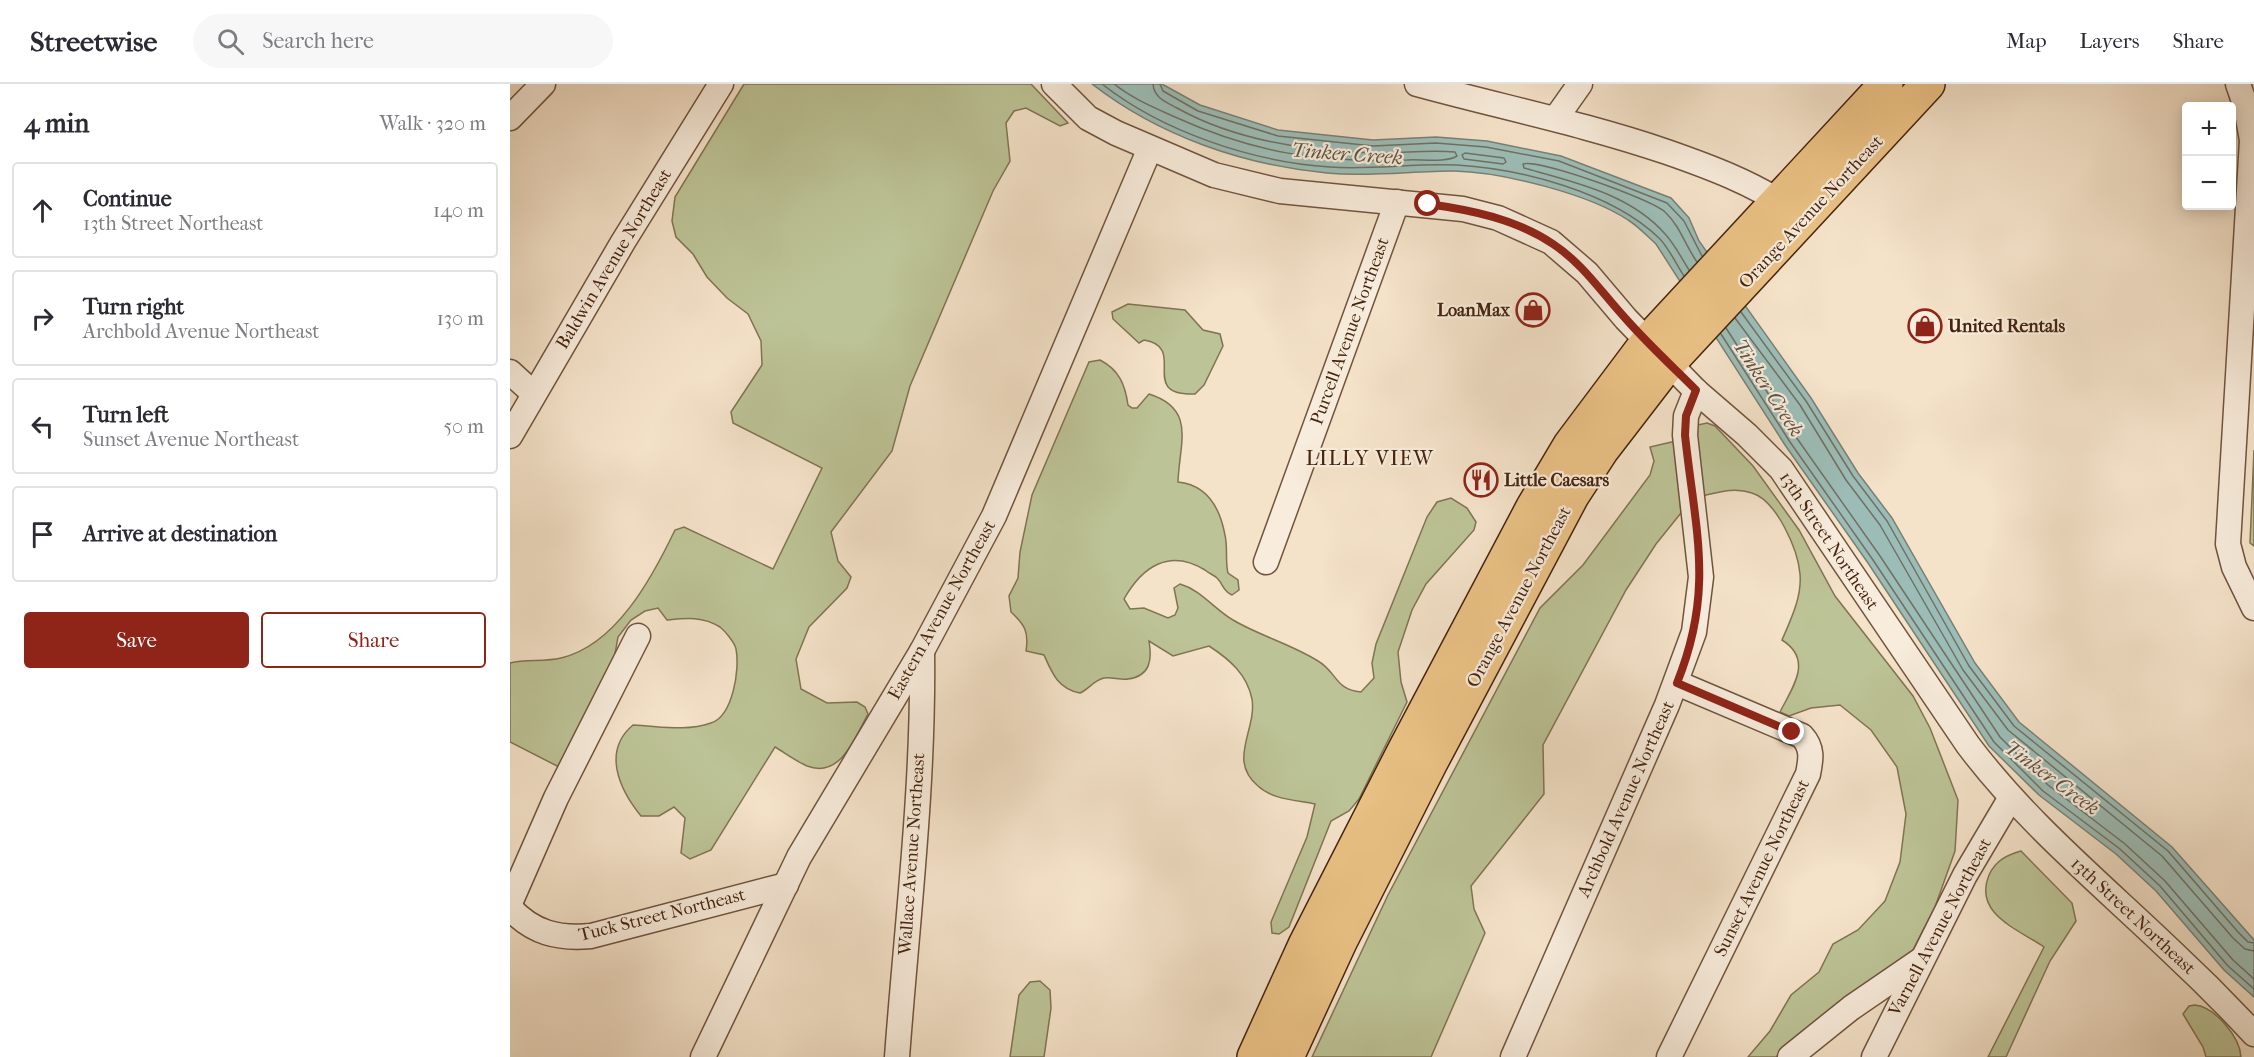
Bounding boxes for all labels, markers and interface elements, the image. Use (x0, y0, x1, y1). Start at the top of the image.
search box (193, 14, 613, 68)
text: Streetwise (30, 25, 157, 58)
icon: search (214, 25, 247, 58)
text: Search here (262, 28, 374, 54)
text: Map (2006, 29, 2047, 53)
text: Layers (2080, 29, 2139, 53)
text: Share (2172, 29, 2224, 53)
map controls (2182, 102, 2236, 210)
button: + (2182, 102, 2236, 156)
text: 4 min (24, 108, 89, 139)
text: Walk · 320 m (380, 112, 486, 135)
street label: Orange Avenue Northeast (1734, 131, 1888, 293)
water label: Tinker Creek (1291, 139, 1403, 169)
button: − (2182, 156, 2236, 210)
street label: Baldwin Avenue Northeast (552, 165, 676, 353)
text: Continue (83, 186, 172, 212)
route start (1414, 190, 1440, 216)
icon: ahead (26, 194, 59, 227)
text: 140 m (433, 199, 484, 222)
text: 13th Street Northeast (83, 212, 263, 235)
street label: Purcell Avenue Northeast (1306, 234, 1394, 428)
shop icon: LoanMax (1515, 292, 1551, 328)
text: Turn right (83, 294, 184, 320)
place label: LoanMax (1437, 300, 1511, 321)
icon: right (26, 302, 59, 335)
text: 130 m (437, 307, 484, 330)
shop icon: United Rentals (1907, 308, 1943, 344)
place label: United Rentals (1947, 316, 2065, 337)
text: Archbold Avenue Northeast (83, 320, 320, 343)
water label: Tinker Creek (1728, 335, 1808, 441)
text: Turn left (83, 402, 169, 428)
icon: left (26, 410, 59, 443)
text: 50 m (443, 415, 484, 438)
text: Sunset Avenue Northeast (83, 428, 299, 451)
district label: LILLY VIEW (1306, 447, 1434, 470)
restaurant icon: Little Caesars (1463, 462, 1499, 498)
street label: 13th Street Northeast (1775, 468, 1883, 615)
place label: Little Caesars (1504, 470, 1609, 491)
street label: Orange Avenue Northeast (1462, 502, 1576, 691)
street label: Eastern Avenue Northeast (884, 516, 1000, 703)
icon: arrive (26, 518, 59, 551)
text: Arrive at destination (83, 521, 277, 547)
button: Save (24, 612, 249, 668)
button: Share (261, 612, 486, 668)
street label: Archbold Avenue Northeast (1573, 697, 1679, 901)
route end (1778, 718, 1804, 744)
water label: Tinker Creek (2000, 736, 2104, 820)
street label: Wallace Avenue Northeast (894, 752, 930, 957)
street label: Sunset Avenue Northeast (1710, 775, 1814, 960)
street label: Varnell Avenue Northeast (1884, 834, 1996, 1020)
street label: 13th Street Northeast (2066, 853, 2200, 979)
street label: Tuck Street Northeast (576, 884, 748, 946)

